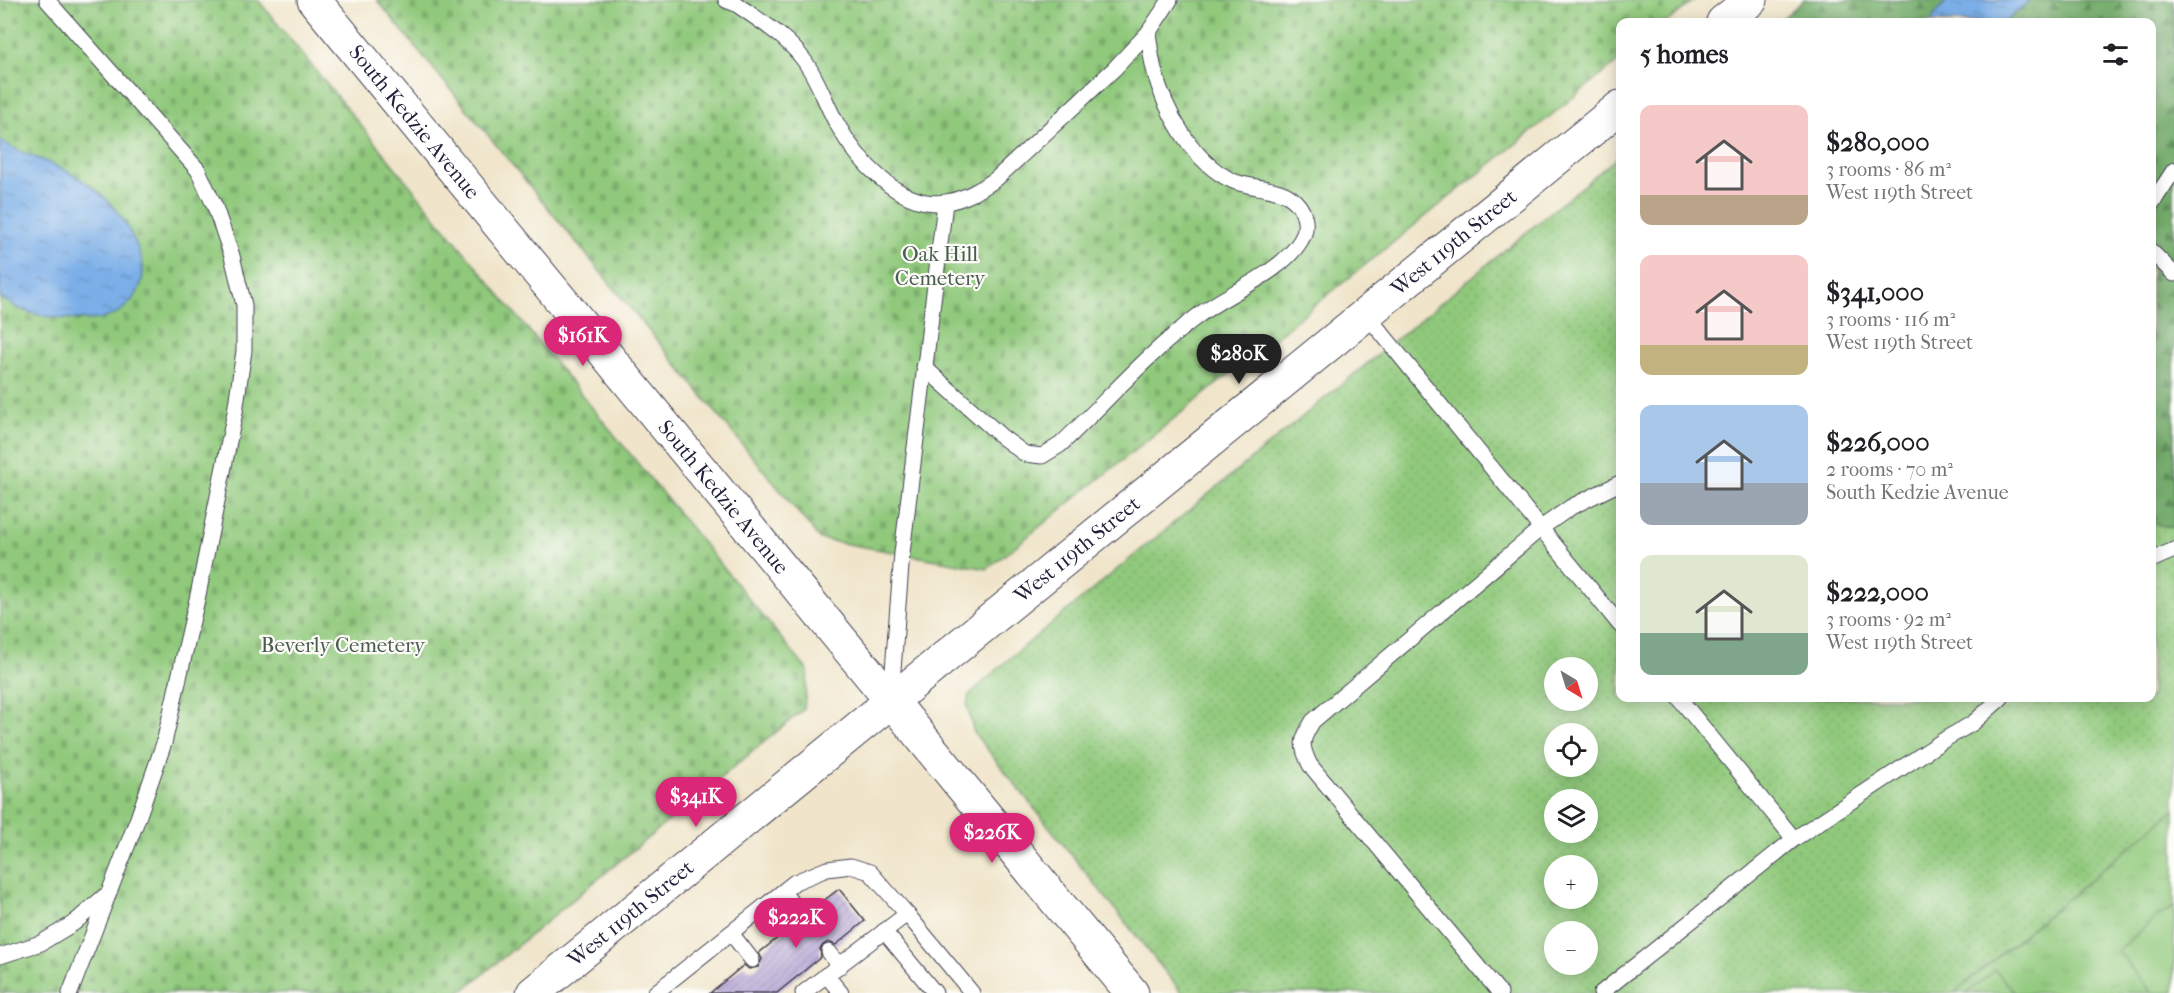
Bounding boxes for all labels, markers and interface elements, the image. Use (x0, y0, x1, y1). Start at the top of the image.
icon: filters (2099, 38, 2132, 71)
text: 5 homes (1640, 39, 1728, 70)
street label: South Kedzie Avenue (344, 40, 485, 204)
text: $280,000 (1826, 127, 1930, 158)
icon: home (1688, 129, 1760, 201)
text: 3 rooms · 86 m² (1826, 158, 1951, 181)
text: West 119th Street (1826, 181, 1973, 204)
street label: West 119th Street (1386, 184, 1522, 301)
park label: Oak Hill Cemetery (895, 242, 986, 290)
text: $341,000 (1826, 277, 1924, 308)
icon: home (1688, 279, 1760, 351)
text: 3 rooms · 116 m² (1826, 308, 1955, 331)
pin: $161K (541, 316, 625, 367)
text: $161K (558, 324, 608, 347)
text: West 119th Street (1826, 331, 1973, 354)
pin: $280K (1197, 334, 1281, 385)
text: $280K (1211, 342, 1267, 365)
street label: South Kedzie Avenue (653, 415, 794, 579)
text: $226,000 (1826, 427, 1930, 458)
icon: home (1688, 429, 1760, 501)
text: 2 rooms · 70 m² (1826, 458, 1953, 481)
text: South Kedzie Avenue (1826, 481, 2009, 504)
street label: West 119th Street (1009, 491, 1145, 608)
text: $222,000 (1826, 577, 1929, 608)
icon: home (1688, 579, 1760, 651)
text: 3 rooms · 92 m² (1826, 608, 1951, 631)
text: West 119th Street (1826, 631, 1973, 654)
park label: Beverly Cemetery (261, 633, 426, 657)
north arrow (1544, 657, 1598, 711)
map controls (1544, 657, 1598, 975)
button: locate (1544, 723, 1598, 777)
pin: $341K (654, 777, 738, 828)
text: $341K (670, 785, 722, 808)
button: layers (1544, 789, 1598, 843)
pin: $226K (950, 813, 1034, 864)
text: $226K (964, 821, 1020, 844)
street label: West 119th Street (562, 855, 699, 972)
button: + (1544, 855, 1598, 909)
pin: $222K (754, 898, 838, 949)
text: $222K (768, 906, 824, 929)
button: − (1544, 921, 1598, 975)

